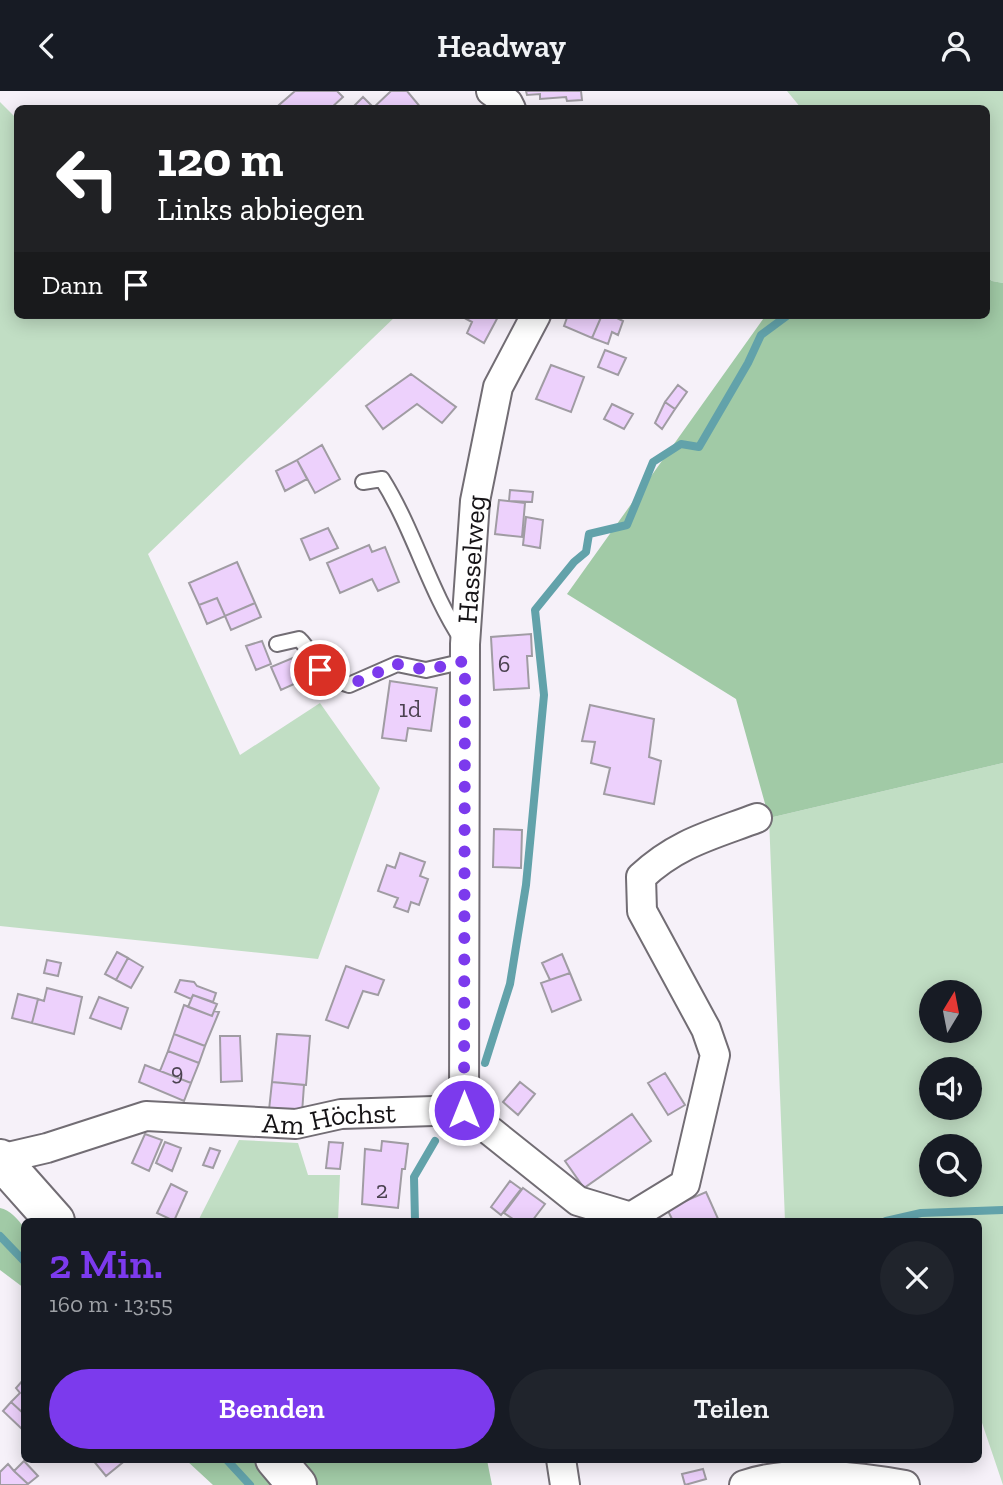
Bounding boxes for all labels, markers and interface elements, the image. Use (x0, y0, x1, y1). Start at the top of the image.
icon: back (28, 27, 66, 65)
text: Headway (437, 27, 566, 65)
icon: person (937, 27, 975, 65)
text: 120 m (157, 130, 283, 189)
icon: left (42, 133, 133, 224)
text: Links abbiegen (157, 190, 364, 228)
icon: arrive (117, 266, 155, 304)
text: Dann (42, 269, 103, 301)
street label: Hasselweg (450, 494, 492, 625)
pin (290, 640, 350, 700)
house number: 6 (498, 649, 510, 678)
icon: arrive (301, 651, 339, 689)
house number: 1d (399, 694, 421, 723)
north arrow (919, 980, 982, 1043)
map controls (919, 980, 982, 1197)
house number: 9 (171, 1057, 183, 1086)
button: sound (919, 1057, 982, 1120)
position arrow (427, 1073, 501, 1147)
street label: Am Höchst (261, 1096, 397, 1141)
button: search (919, 1134, 982, 1197)
house number: 2 (376, 1175, 388, 1204)
text: 2 Min. (49, 1238, 163, 1289)
button: close (880, 1241, 954, 1315)
text: 160 m · 13:55 (49, 1290, 173, 1318)
button: Beenden (49, 1369, 495, 1449)
button: Teilen (509, 1369, 954, 1449)

